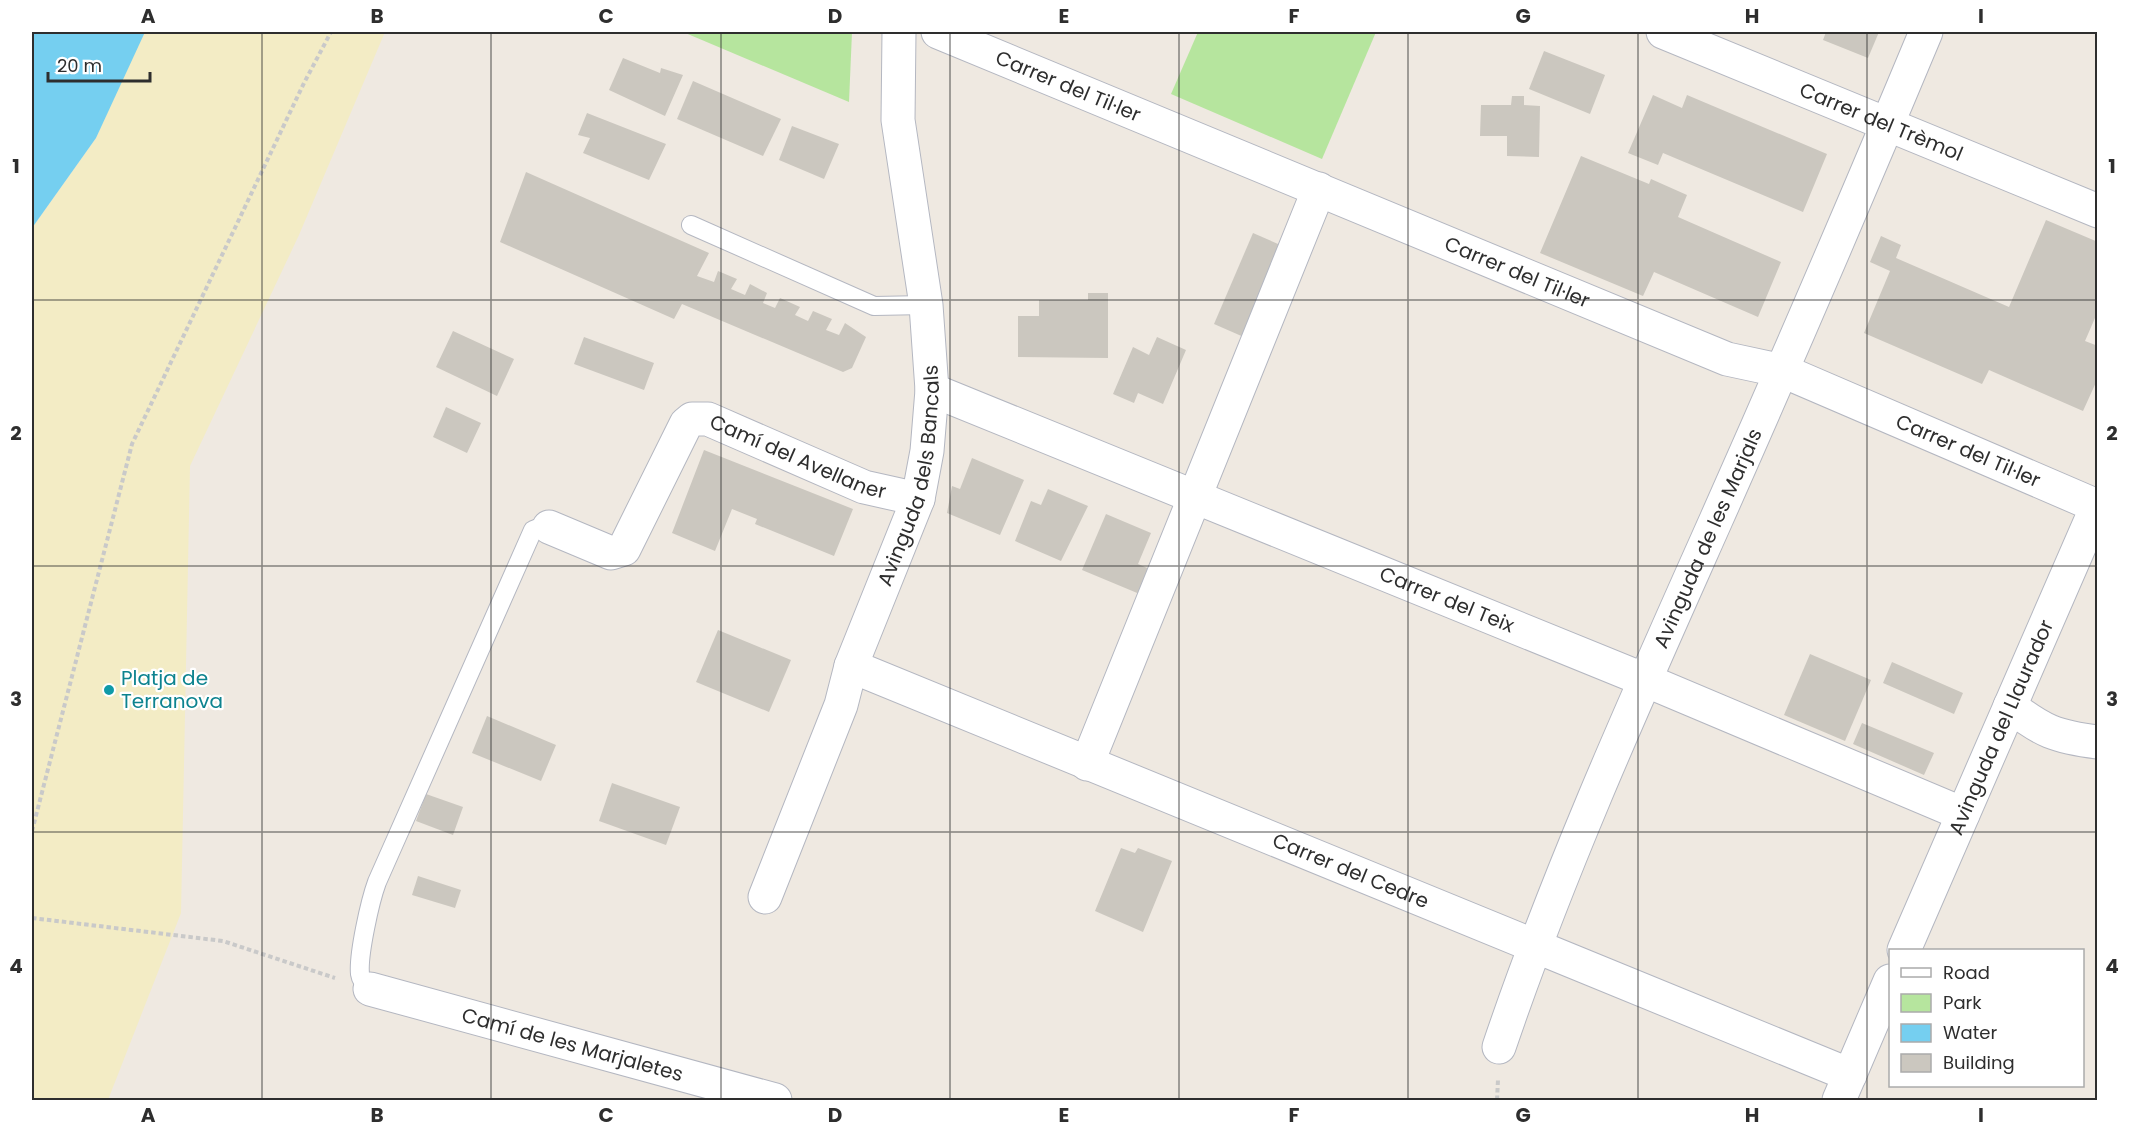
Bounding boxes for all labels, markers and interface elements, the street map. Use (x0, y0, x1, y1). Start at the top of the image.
text: A (141, 2, 156, 30)
text: B (370, 2, 384, 30)
text: C (598, 2, 614, 30)
text: D (828, 2, 842, 30)
text: E (1059, 2, 1069, 30)
text: F (1289, 2, 1300, 30)
text: G (1515, 2, 1531, 30)
text: H (1745, 2, 1759, 30)
text: I (1978, 2, 1984, 30)
street label: Carrer del Til·ler (991, 43, 1145, 129)
scale bar (48, 45, 150, 83)
text: 20 m (57, 53, 102, 78)
street label: Carrer del Trèmol (1795, 76, 1967, 168)
text: 1 (12, 152, 20, 180)
text: 1 (2108, 152, 2116, 180)
street label: Carrer del Til·ler (1440, 229, 1594, 315)
street label: Avinguda dels Bancals (871, 364, 946, 590)
street label: Camí del Avellaner (705, 407, 889, 505)
street label: Carrer del Til·ler (1891, 407, 2045, 494)
text: 2 (10, 419, 22, 447)
text: 2 (2106, 419, 2118, 447)
street label: Avinguda de les Marjals (1647, 424, 1769, 653)
street label: Carrer del Teix (1375, 560, 1519, 640)
street label: Avinguda del Llaurador (1942, 615, 2060, 839)
place label: Platja de Terranova (121, 664, 223, 715)
marker: Platja de Terranova (102, 683, 116, 697)
text: 3 (10, 685, 22, 713)
text: 3 (2106, 685, 2118, 713)
street label: Carrer del Cedre (1268, 826, 1433, 915)
legend (1889, 949, 2084, 1087)
text: 4 (9, 952, 23, 980)
text: 4 (2105, 952, 2119, 980)
text: Road (1943, 960, 1990, 985)
text: Park (1943, 990, 1982, 1015)
street label: Camí de les Marjaletes (459, 1001, 686, 1088)
text: Water (1943, 1020, 1997, 1045)
text: Building (1943, 1050, 2015, 1075)
text: A (141, 1101, 156, 1129)
text: B (370, 1101, 384, 1129)
text: C (598, 1101, 614, 1129)
text: D (828, 1101, 842, 1129)
text: E (1059, 1101, 1069, 1129)
text: F (1289, 1101, 1300, 1129)
text: G (1515, 1101, 1531, 1129)
text: H (1745, 1101, 1759, 1129)
text: I (1978, 1101, 1984, 1129)

